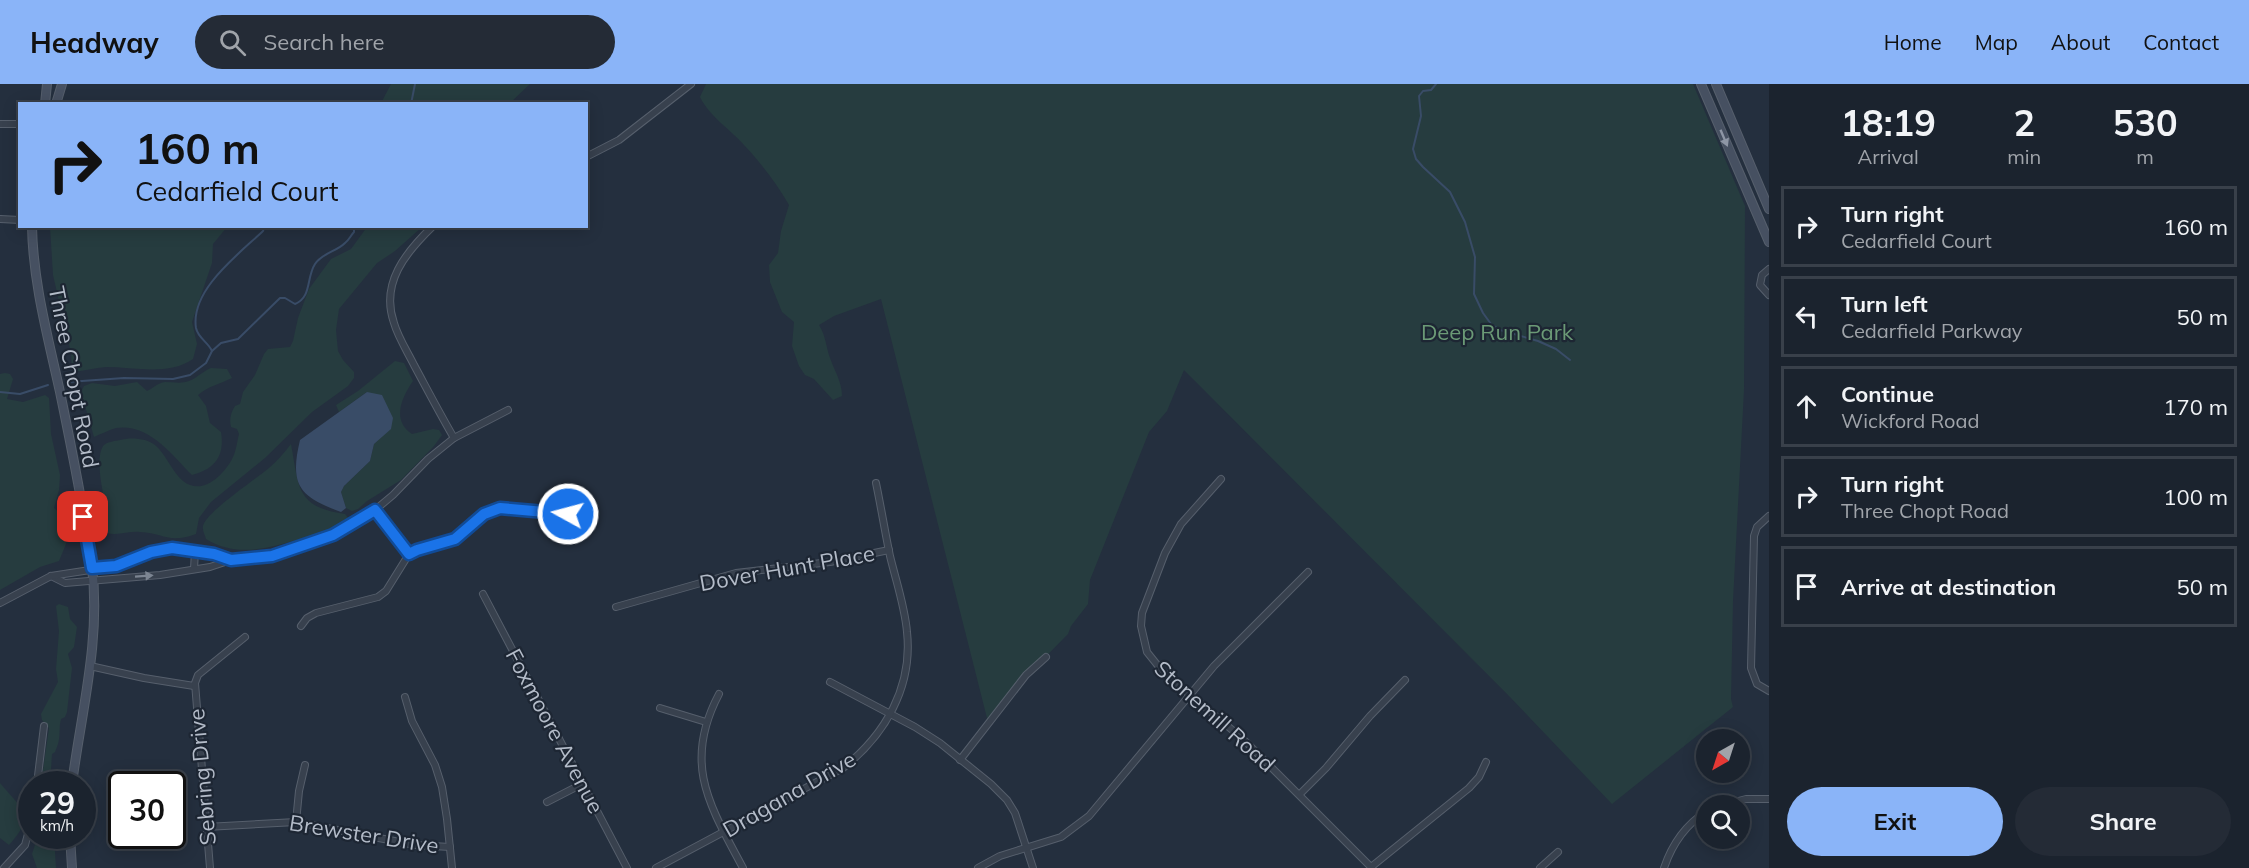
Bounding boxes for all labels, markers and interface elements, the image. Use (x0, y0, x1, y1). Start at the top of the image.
search box (195, 15, 615, 69)
text: Headway (30, 25, 159, 60)
icon: search (216, 26, 249, 59)
text: Search here (264, 28, 385, 56)
text: Home (1884, 29, 1942, 55)
text: Map (1975, 29, 2018, 55)
text: About (2051, 29, 2110, 55)
text: Contact (2143, 29, 2219, 55)
text: 18:19 (1840, 100, 1936, 145)
text: 2 (2013, 100, 2035, 145)
text: 530 (2113, 100, 2178, 145)
text: 160 m (135, 122, 260, 175)
icon: right (36, 126, 114, 204)
one-way arrow (1720, 129, 1729, 147)
text: Arrival (1858, 144, 1919, 169)
text: min (2007, 144, 2041, 169)
text: m (2136, 144, 2154, 169)
text: Cedarfield Court (135, 174, 338, 208)
text: Turn right (1841, 200, 1944, 228)
icon: right (1790, 210, 1823, 243)
text: 160 m (2163, 213, 2228, 241)
text: Cedarfield Court (1841, 228, 1992, 253)
street label: Three Chopt Road (43, 284, 105, 470)
text: Turn left (1841, 290, 1928, 318)
icon: left (1790, 300, 1823, 333)
text: 50 m (2177, 303, 2228, 331)
park label: Deep Run Park (1421, 318, 1574, 346)
text: Cedarfield Parkway (1841, 318, 2022, 343)
text: Continue (1841, 380, 1934, 408)
icon: ahead (1790, 390, 1823, 423)
text: 170 m (2163, 393, 2228, 421)
text: Wickford Road (1841, 408, 1979, 433)
text: Turn right (1841, 470, 1944, 498)
icon: right (1790, 480, 1823, 513)
position arrow (536, 482, 600, 546)
text: 100 m (2163, 483, 2228, 511)
pin (57, 491, 108, 542)
text: Three Chopt Road (1841, 498, 2009, 523)
icon: arrive (66, 500, 99, 533)
street label: Dover Hunt Place (697, 539, 877, 597)
icon: arrive (1790, 570, 1823, 603)
one-way arrow (134, 571, 153, 581)
text: Arrive at destination (1841, 573, 2056, 601)
text: 50 m (2177, 573, 2228, 601)
street label: Foxmoore Avenue (500, 644, 610, 818)
street label: Stonemill Road (1149, 654, 1281, 778)
street label: Sebring Drive (182, 707, 222, 847)
north arrow (1696, 729, 1750, 783)
map controls (1696, 729, 1750, 849)
street label: Dragana Drive (717, 745, 861, 843)
speed limit sign: 30 (108, 771, 186, 849)
text: 29 (39, 784, 75, 822)
button: Exit (1787, 787, 2003, 856)
button: Share (2015, 787, 2231, 856)
button: search (1696, 795, 1750, 849)
street label: Brewster Drive (287, 808, 441, 860)
text: km/h (40, 816, 74, 835)

